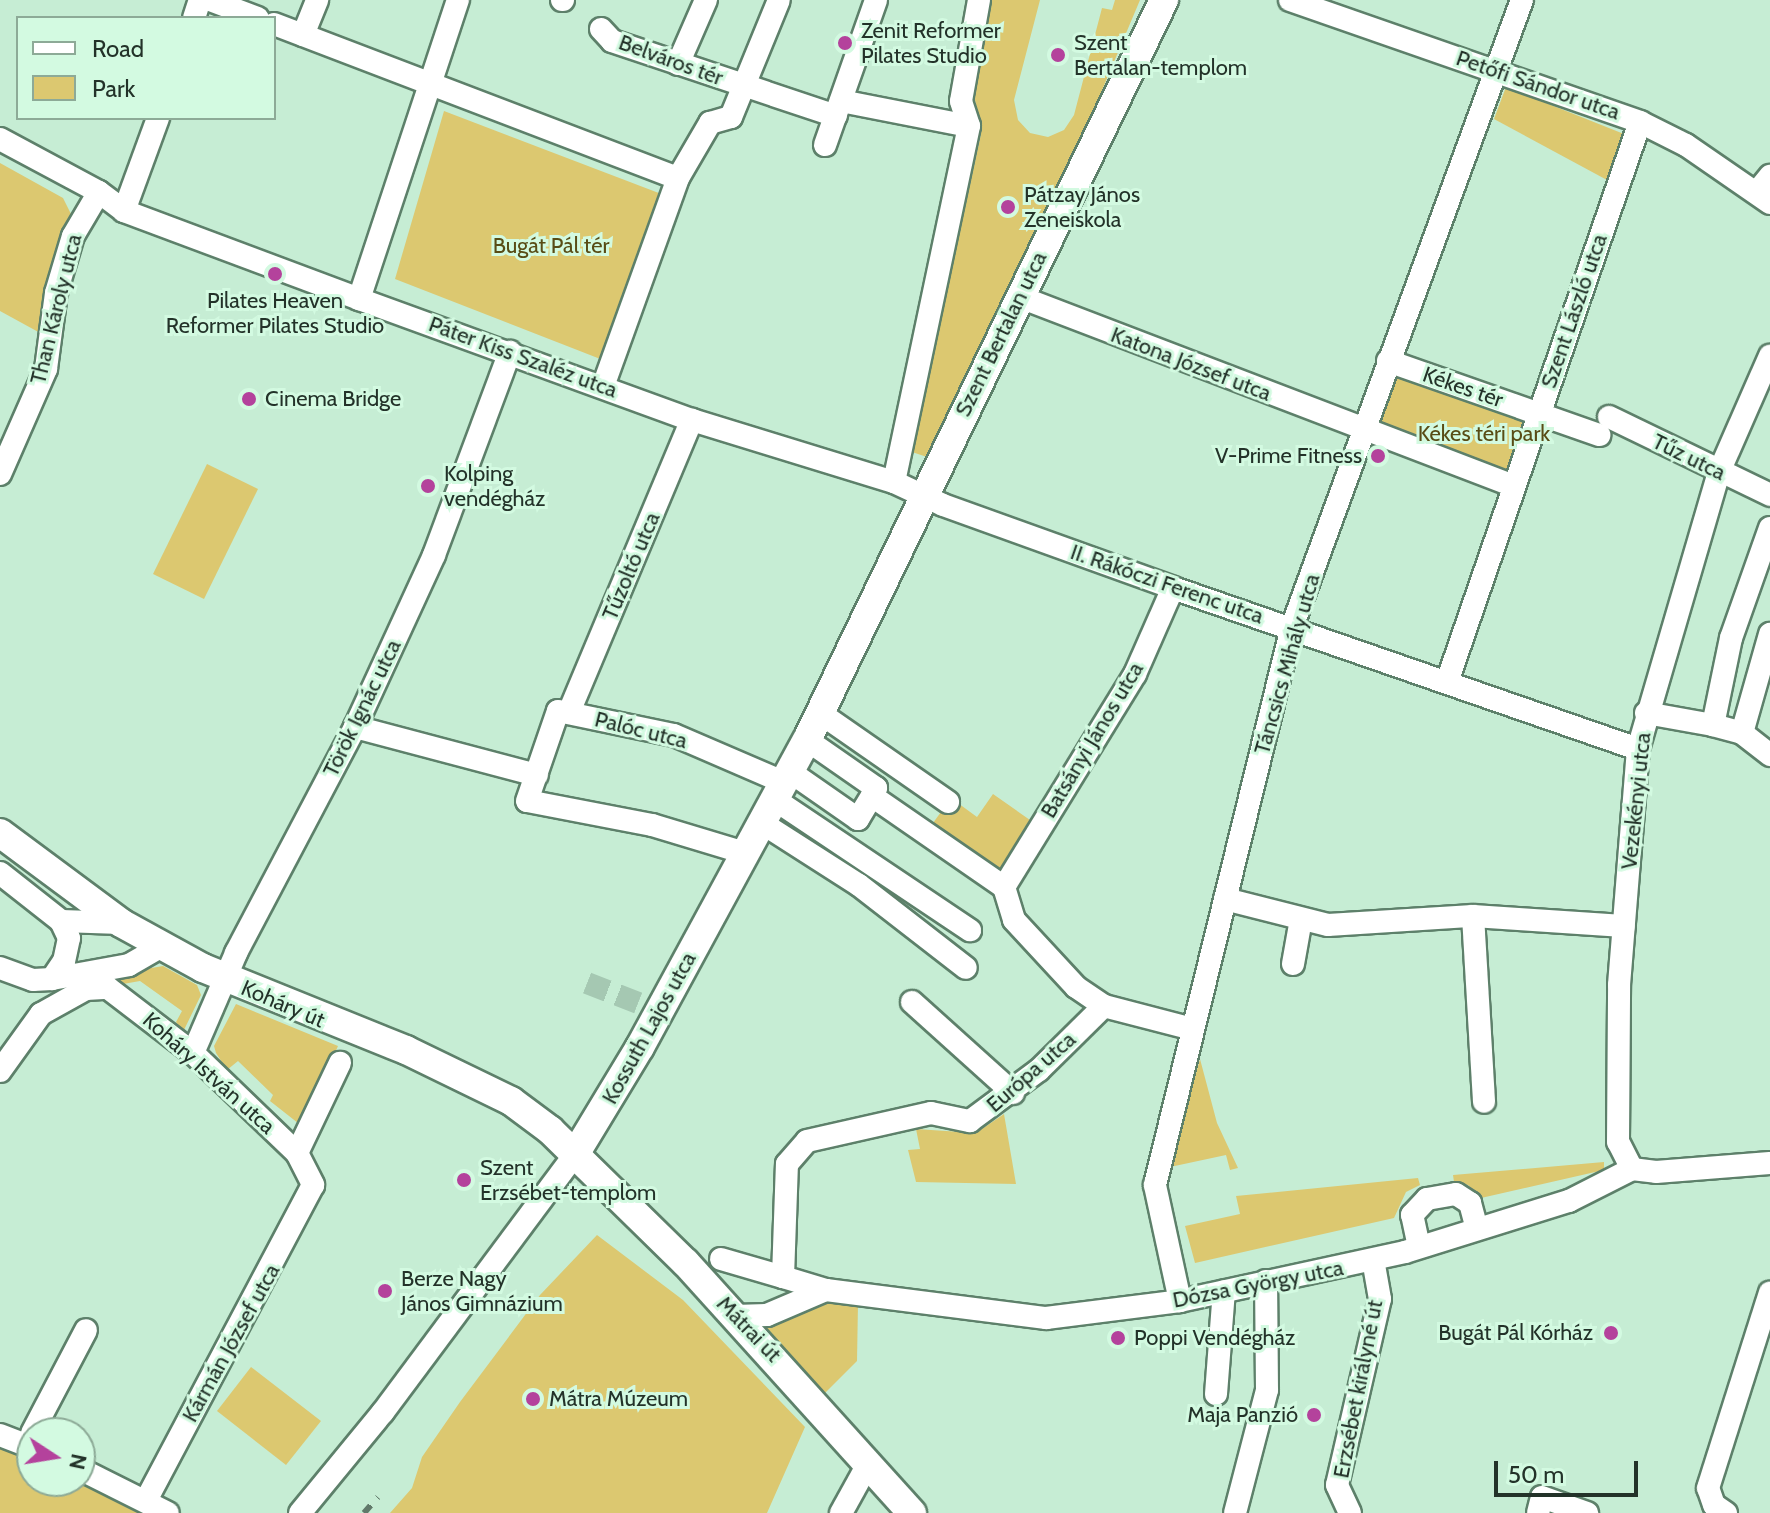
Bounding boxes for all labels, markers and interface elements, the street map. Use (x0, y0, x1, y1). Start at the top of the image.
legend (16, 16, 276, 120)
place label: Zenit Reformer Pilates Studio (861, 17, 1001, 68)
street label: Belváros tér (615, 29, 727, 91)
place label: Szent Bertalan-templom (1074, 29, 1247, 80)
text: Road (92, 34, 144, 63)
marker: Zenit Reformer Pilates Studio (836, 34, 854, 52)
street label: Petőfi Sándor utca (1453, 45, 1623, 125)
marker: Szent Bertalan-templom (1049, 46, 1067, 64)
text: Park (92, 74, 135, 103)
place label: Pátzay János Zeneiskola (1024, 181, 1140, 232)
marker: Pátzay János Zeneiskola (999, 198, 1017, 216)
street label: Than Károly utca (25, 231, 87, 387)
street label: Szent László utca (1535, 231, 1613, 391)
park label: Bugát Pál tér (493, 233, 609, 259)
street label: Szent Bertalan utca (950, 247, 1052, 421)
marker: Pilates Heaven Reformer Pilates Studio (266, 265, 284, 283)
place label: Pilates Heaven Reformer Pilates Studio (166, 287, 384, 338)
street label: Páter Kiss Szaléz utca (425, 311, 621, 403)
street label: Katona József utca (1107, 321, 1275, 407)
street label: Kékes tér (1419, 361, 1507, 413)
place label: Cinema Bridge (265, 386, 401, 412)
marker: Cinema Bridge (240, 390, 258, 408)
park label: Kékes téri park (1418, 421, 1550, 447)
street label: Tűz utca (1648, 428, 1730, 486)
place label: V-Prime Fitness (1215, 443, 1362, 469)
marker: V-Prime Fitness (1369, 447, 1387, 465)
place label: Kolping vendégház (444, 460, 545, 512)
marker: Kolping vendégház (419, 477, 437, 495)
street label: Tűzoltó utca (597, 508, 665, 624)
street label: II. Rákóczi Ferenc utca (1067, 539, 1267, 629)
street label: Táncsics Mihály utca (1249, 571, 1325, 757)
street label: Török Ignác utca (317, 635, 407, 781)
street label: Batsányi János utca (1035, 657, 1149, 823)
street label: Palóc utca (592, 706, 690, 754)
street label: Vezekényi utca (1616, 731, 1656, 871)
street label: Kossuth Lajos utca (596, 947, 702, 1109)
street label: Koháry út (237, 975, 329, 1033)
street label: Koháry István utca (137, 1007, 281, 1139)
street label: Európa utca (981, 1026, 1081, 1118)
place label: Szent Erzsébet-templom (480, 1154, 656, 1206)
marker: Szent Erzsébet-templom (455, 1171, 473, 1189)
street label: Dózsa György utca (1170, 1254, 1346, 1314)
street label: Kármán József utca (177, 1259, 285, 1427)
place label: Berze Nagy János Gimnázium (401, 1265, 563, 1316)
marker: Berze Nagy János Gimnázium (376, 1282, 394, 1300)
street label: Mátrai út (711, 1291, 787, 1367)
street label: Erzsébet királyné út (1328, 1298, 1388, 1480)
place label: Bugát Pál Kórház (1438, 1320, 1593, 1346)
marker: Bugát Pál Kórház (1600, 1322, 1622, 1344)
place label: Poppi Vendégház (1134, 1325, 1295, 1351)
marker: Poppi Vendégház (1109, 1329, 1127, 1347)
place label: Mátra Múzeum (549, 1386, 688, 1412)
marker: Mátra Múzeum (524, 1390, 542, 1408)
place label: Maja Panzió (1187, 1402, 1298, 1428)
marker: Maja Panzió (1305, 1406, 1323, 1424)
north arrow (16, 1417, 96, 1497)
scale bar (1498, 1445, 1642, 1495)
text: N (63, 1451, 93, 1472)
text: 50 m (1508, 1460, 1564, 1489)

